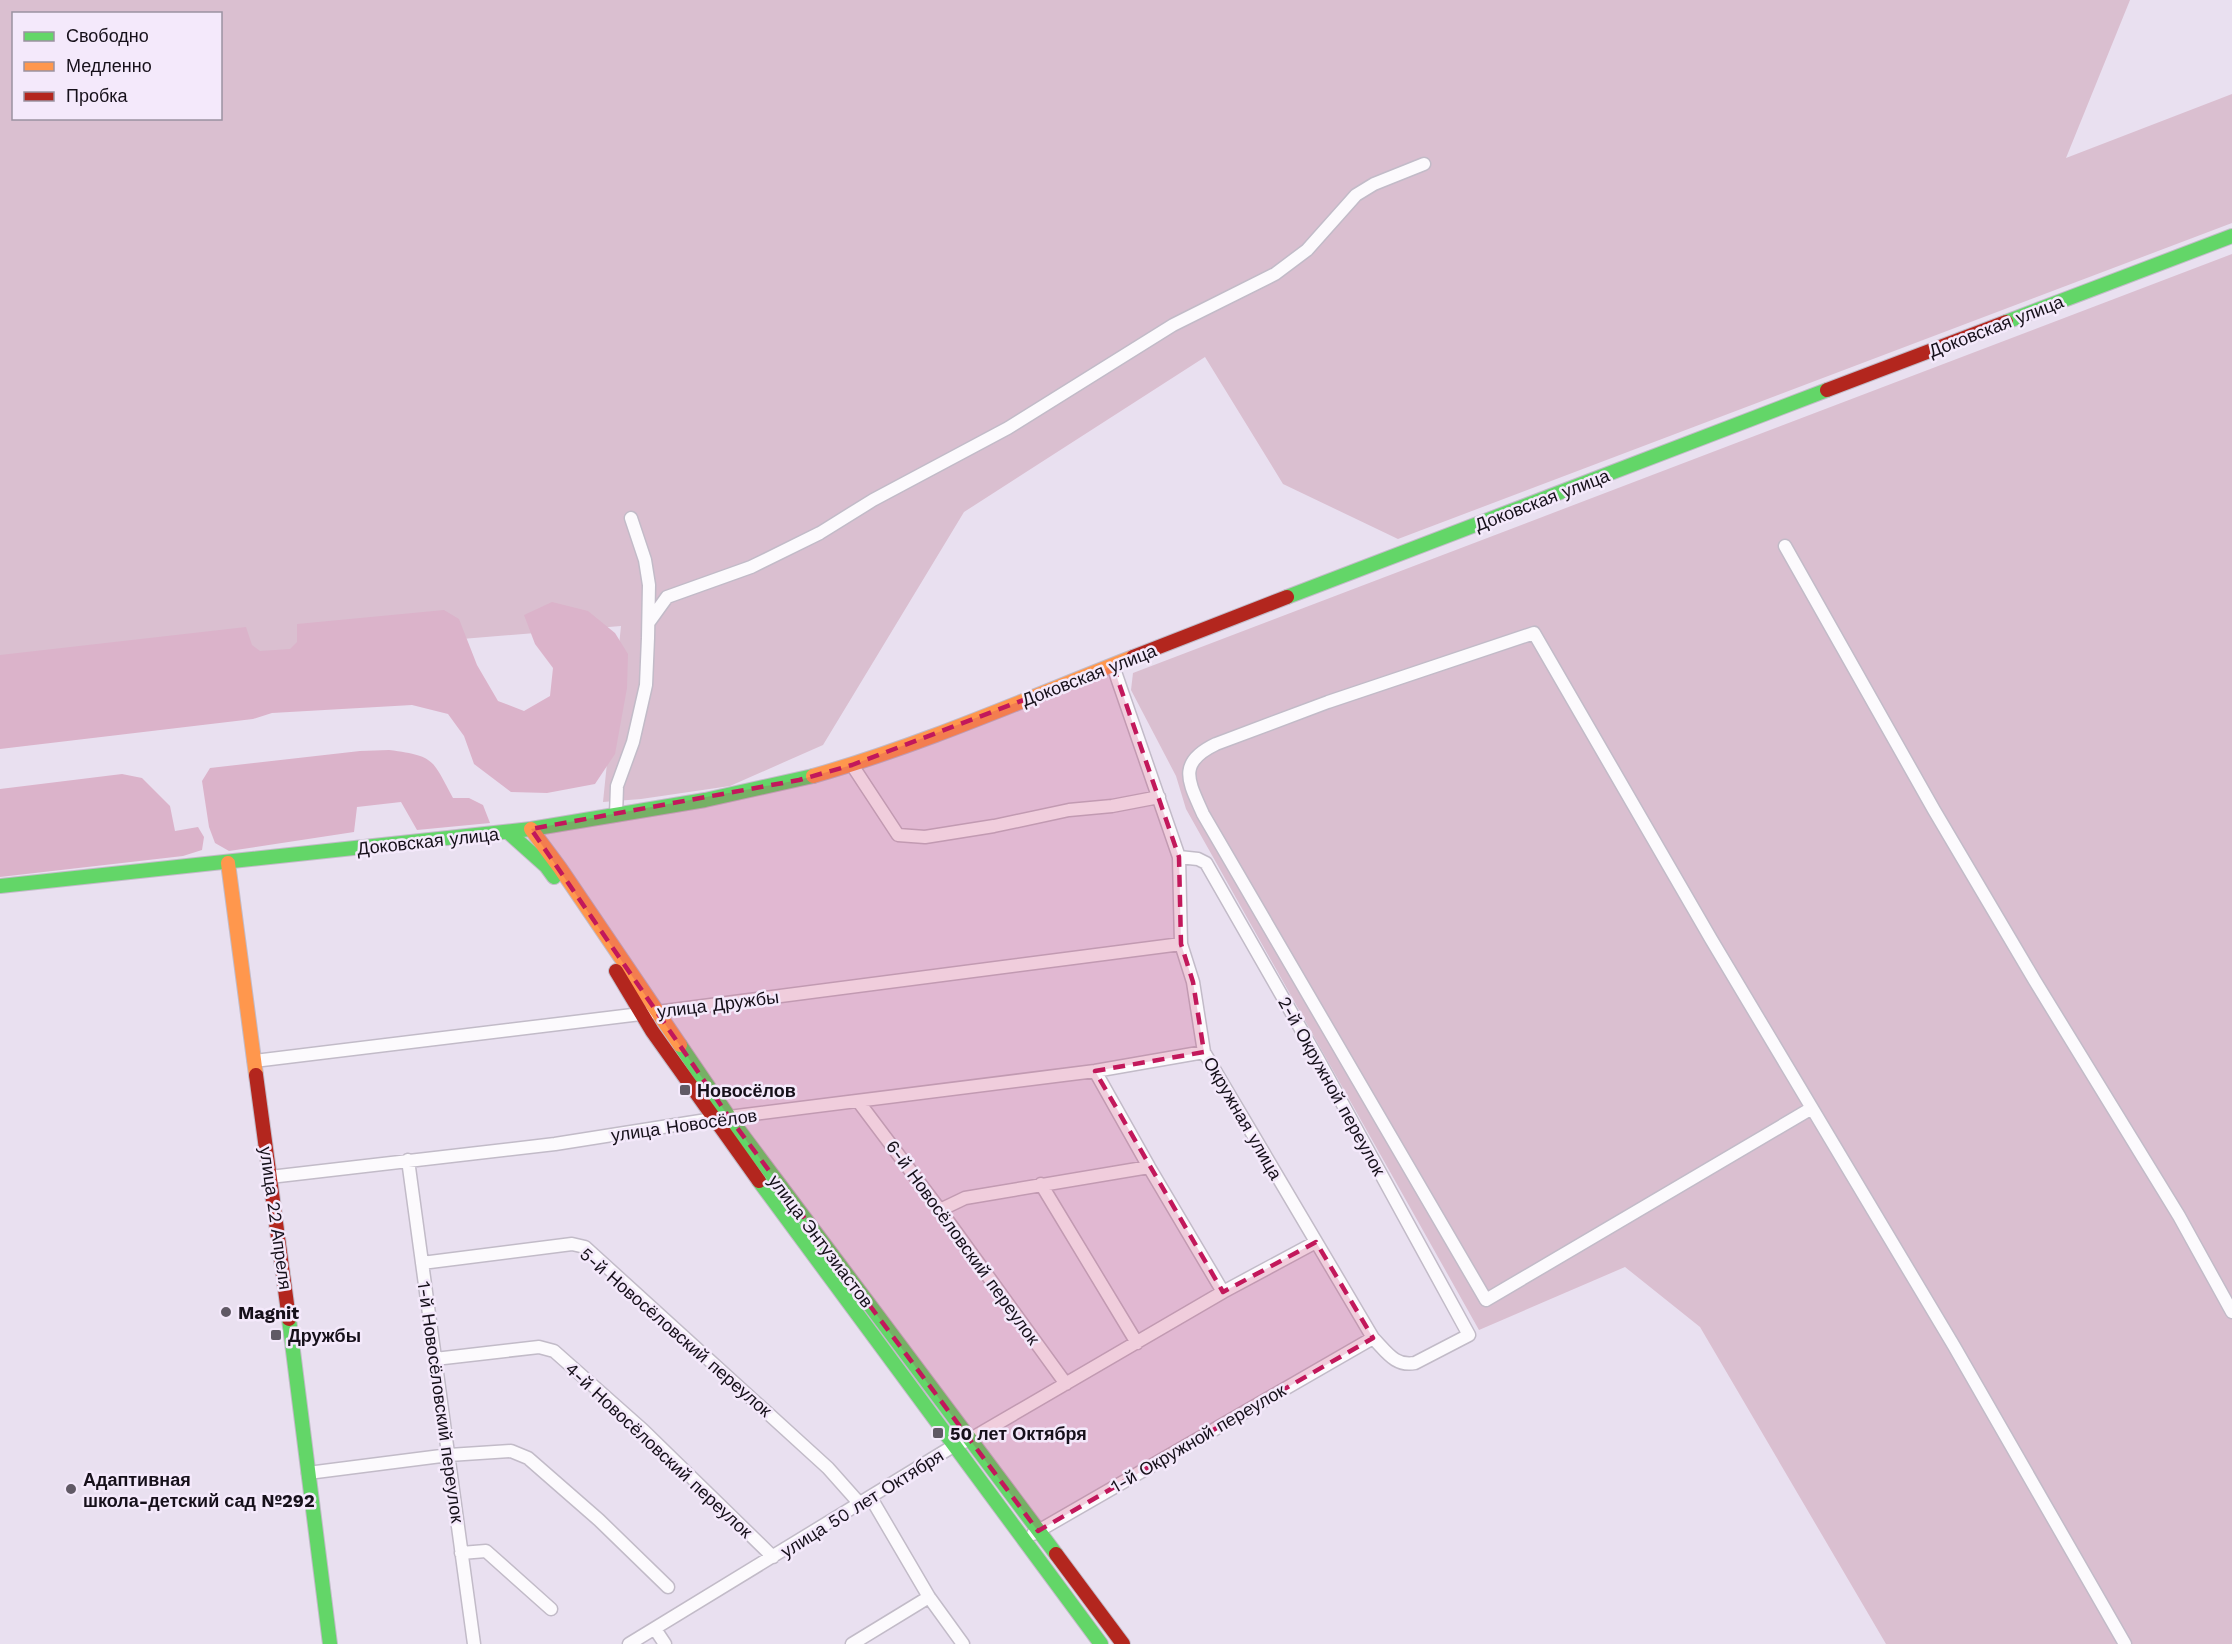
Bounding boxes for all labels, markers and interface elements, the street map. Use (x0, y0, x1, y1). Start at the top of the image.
legend (12, 12, 222, 120)
text: Свободно (66, 25, 149, 46)
text: Медленно (66, 55, 152, 76)
text: Пробка (66, 85, 129, 106)
street label: Доковская улица (1926, 290, 2067, 361)
street label: Доковская улица (1472, 464, 1613, 535)
street label: Доковская улица (1019, 639, 1160, 710)
street label: Доковская улица (356, 823, 501, 859)
street label: улица Дружбы (656, 986, 780, 1022)
street label: 2-й Окружной переулок (1274, 993, 1390, 1179)
street label: Окружная улица (1199, 1053, 1287, 1184)
place label: Новосёлов (697, 1080, 796, 1101)
marker: Новосёлов (678, 1083, 692, 1097)
street label: улица Новосёлов (610, 1104, 758, 1146)
street label: 6-й Новосёловский переулок (882, 1136, 1044, 1348)
street label: улица 22 Апреля (256, 1145, 296, 1291)
street label: улица Энтузиастов (764, 1170, 878, 1312)
street label: 5-й Новосёловский переулок (576, 1243, 776, 1421)
street label: 1-й Новосёловский переулок (414, 1280, 468, 1524)
place label: Magnit (238, 1302, 299, 1323)
marker: Magnit (219, 1305, 233, 1319)
place label: Дружбы (288, 1325, 361, 1346)
marker: Дружбы (269, 1328, 283, 1342)
street label: 4-й Новосёловский переулок (561, 1358, 757, 1542)
street label: 1-й Окружной переулок (1107, 1379, 1289, 1497)
place label: 50 лет Октября (950, 1423, 1087, 1444)
marker: 50 лет Октября (931, 1426, 945, 1440)
street label: улица 50 лет Октября (777, 1444, 947, 1562)
place label: Адаптивная школа-детский сад №292 (83, 1469, 315, 1511)
marker: Адаптивная школа-детский сад №292 (64, 1482, 78, 1496)

